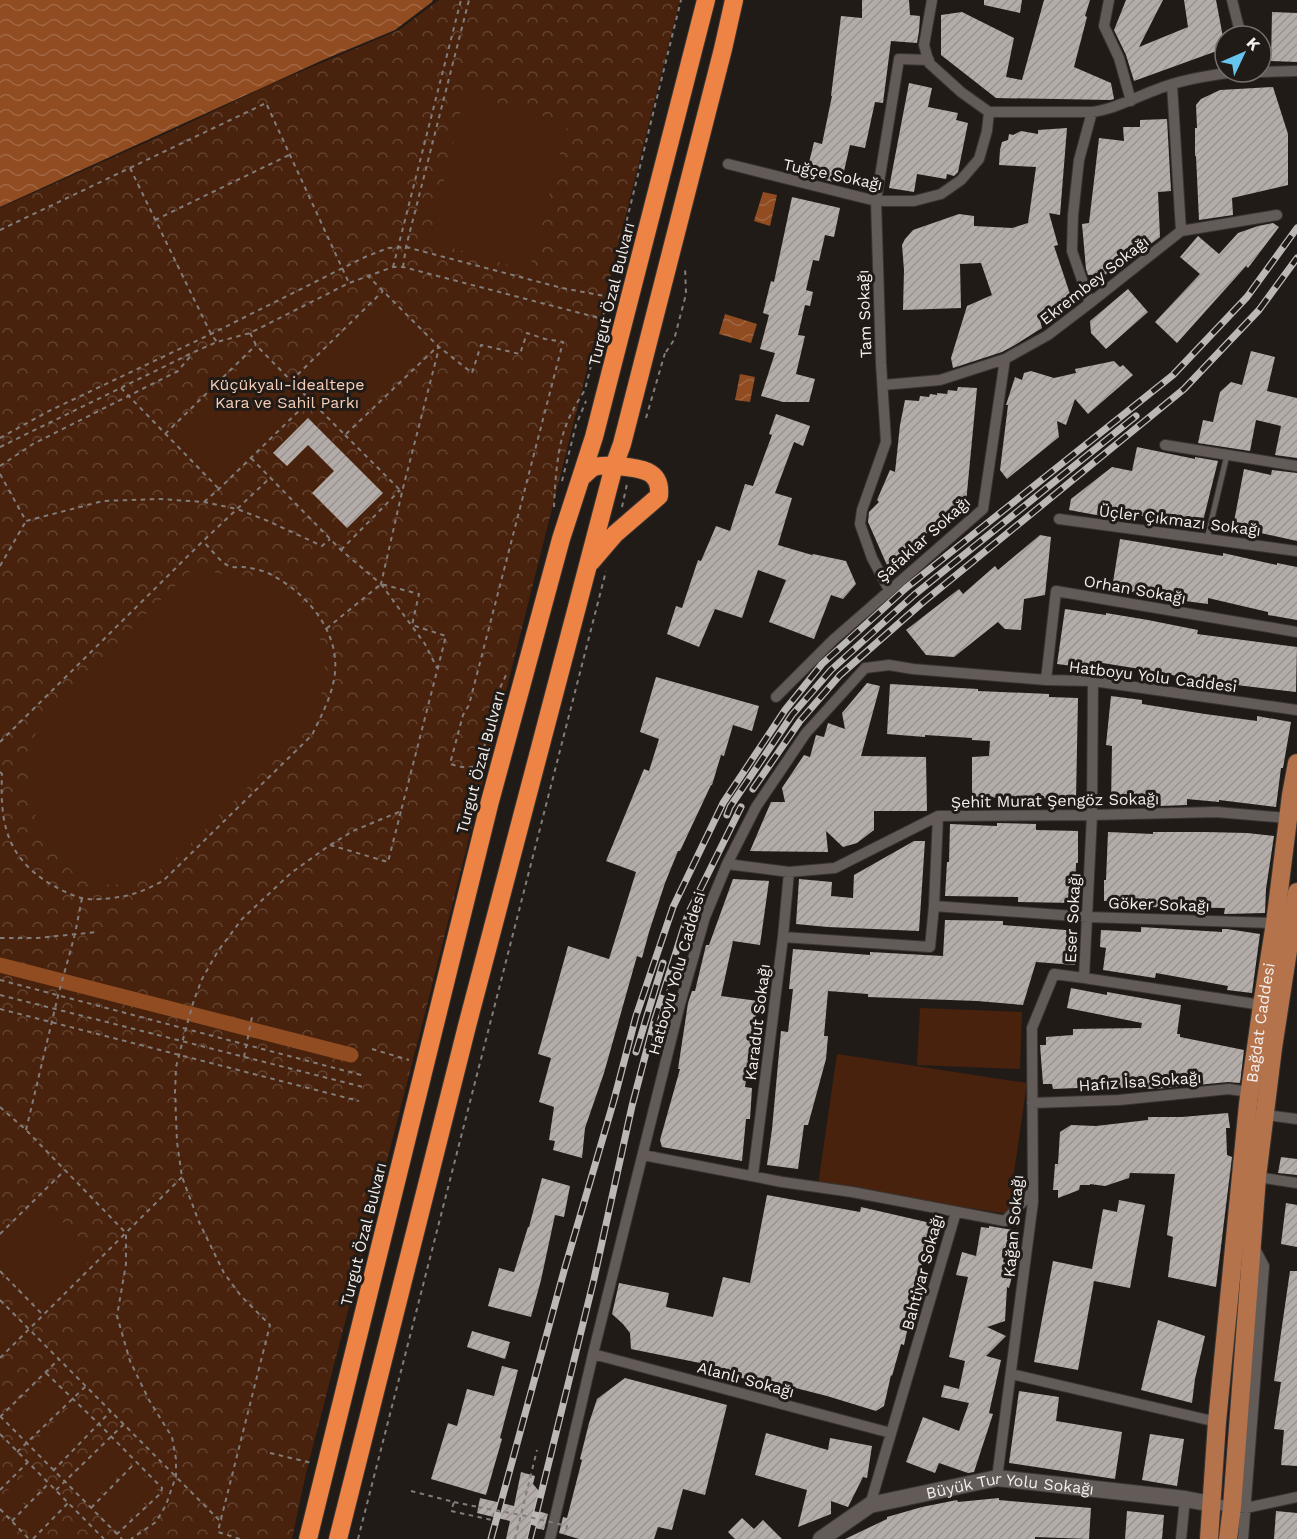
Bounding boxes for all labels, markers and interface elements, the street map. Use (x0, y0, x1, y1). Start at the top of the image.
north arrow (1213, 24, 1273, 84)
text: K (1243, 33, 1264, 55)
street label: Tuğçe Sokağı (781, 155, 884, 194)
street label: Turgut Özal Bulvarı (584, 220, 639, 368)
street label: Ekrembey Sokağı (1036, 232, 1152, 329)
street label: Tam Sokağı (853, 269, 876, 358)
park label: Küçükyalı-İdealtepe Kara ve Sahil Parkı (210, 375, 365, 412)
street label: Şafaklar Sokağı (873, 492, 974, 586)
street label: Üçler Çıkmazı Sokağı (1098, 501, 1262, 540)
street label: Orhan Sokağı (1082, 571, 1187, 608)
street label: Hatboyu Yolu Caddesi (1068, 657, 1238, 696)
street label: Turgut Özal Bulvarı (452, 689, 509, 836)
street label: Şehit Murat Şengöz Sokağı (951, 789, 1159, 812)
street label: Eser Sokağı (1061, 873, 1084, 964)
street label: Hatboyu Yolu Caddesi (644, 889, 709, 1057)
street label: Göker Sokağı (1108, 893, 1210, 916)
street label: Bağdat Caddesi (1242, 961, 1279, 1084)
street label: Karadut Sokağı (741, 963, 774, 1081)
street label: Hafız İsa Sokağı (1078, 1068, 1202, 1095)
street label: Turgut Özal Bulvarı (336, 1160, 391, 1308)
street label: Kağan Sokağı (1000, 1174, 1027, 1278)
street label: Bahtiyar Sokağı (898, 1212, 947, 1332)
street label: Alanlı Sokağı (695, 1357, 796, 1402)
street label: Büyük Tur Yolu Sokağı (924, 1469, 1095, 1503)

